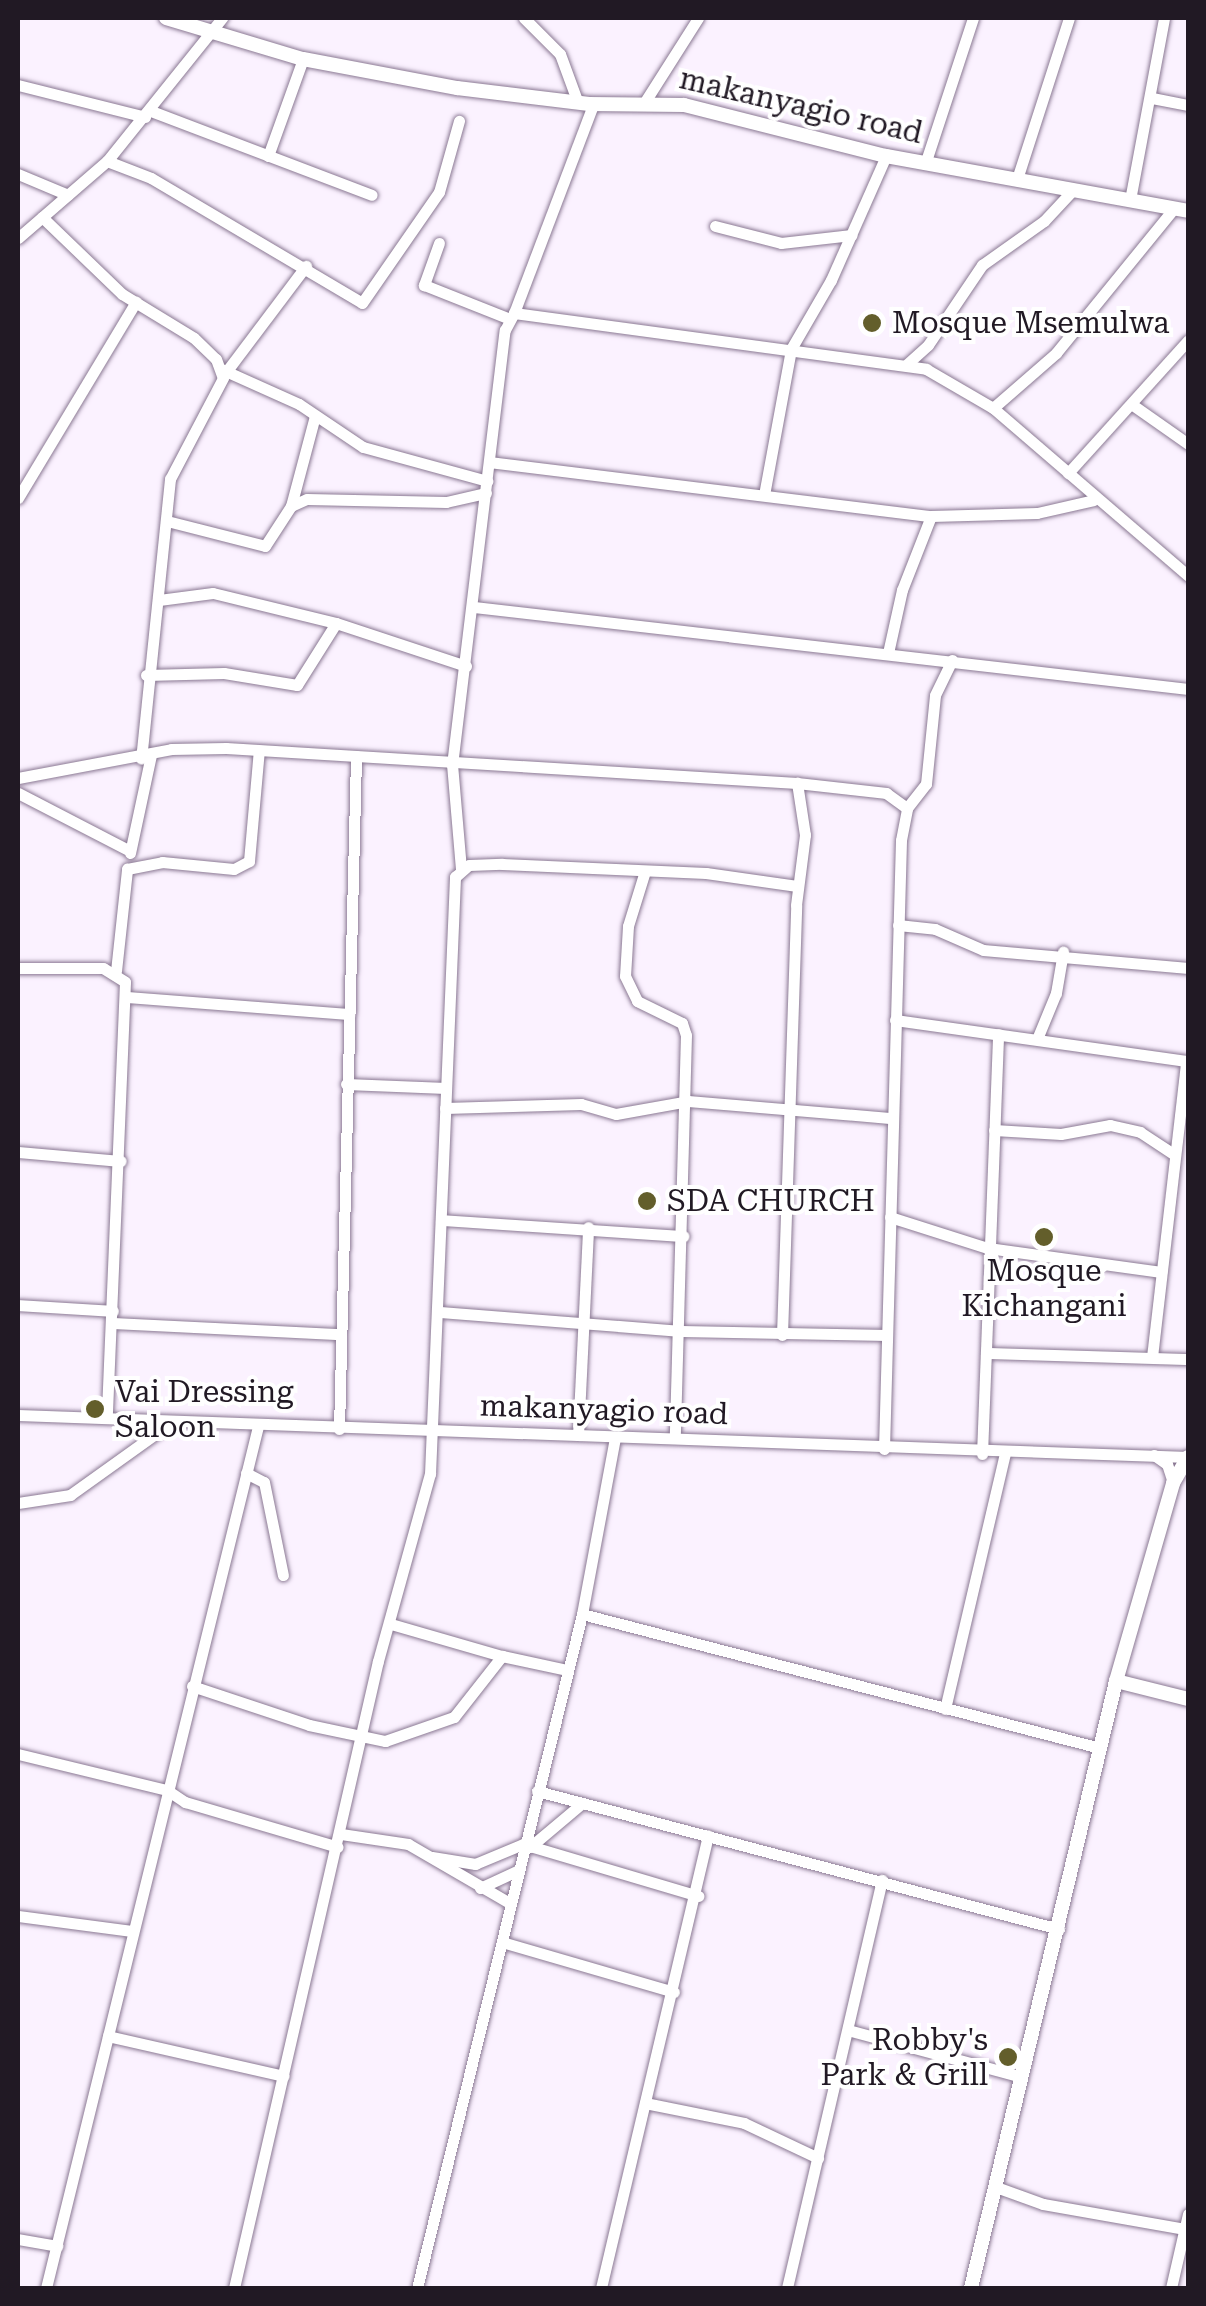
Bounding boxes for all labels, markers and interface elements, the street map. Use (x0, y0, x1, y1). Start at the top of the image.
street label: makanyagio road (676, 61, 926, 151)
place label: Mosque Msemulwa (892, 305, 1169, 341)
marker: Mosque Msemulwa (861, 312, 883, 334)
place label: SDA CHURCH (667, 1183, 875, 1219)
marker: SDA CHURCH (636, 1190, 658, 1212)
marker: Mosque Kichangani (1033, 1226, 1055, 1248)
place label: Mosque Kichangani (962, 1253, 1126, 1324)
place label: Vai Dressing Saloon (115, 1374, 293, 1444)
street label: makanyagio road (479, 1388, 729, 1432)
marker: Vai Dressing Saloon (84, 1398, 106, 1420)
place label: Robby's Park & Grill (821, 2022, 988, 2092)
marker: Robby's Park & Grill (997, 2046, 1019, 2068)

